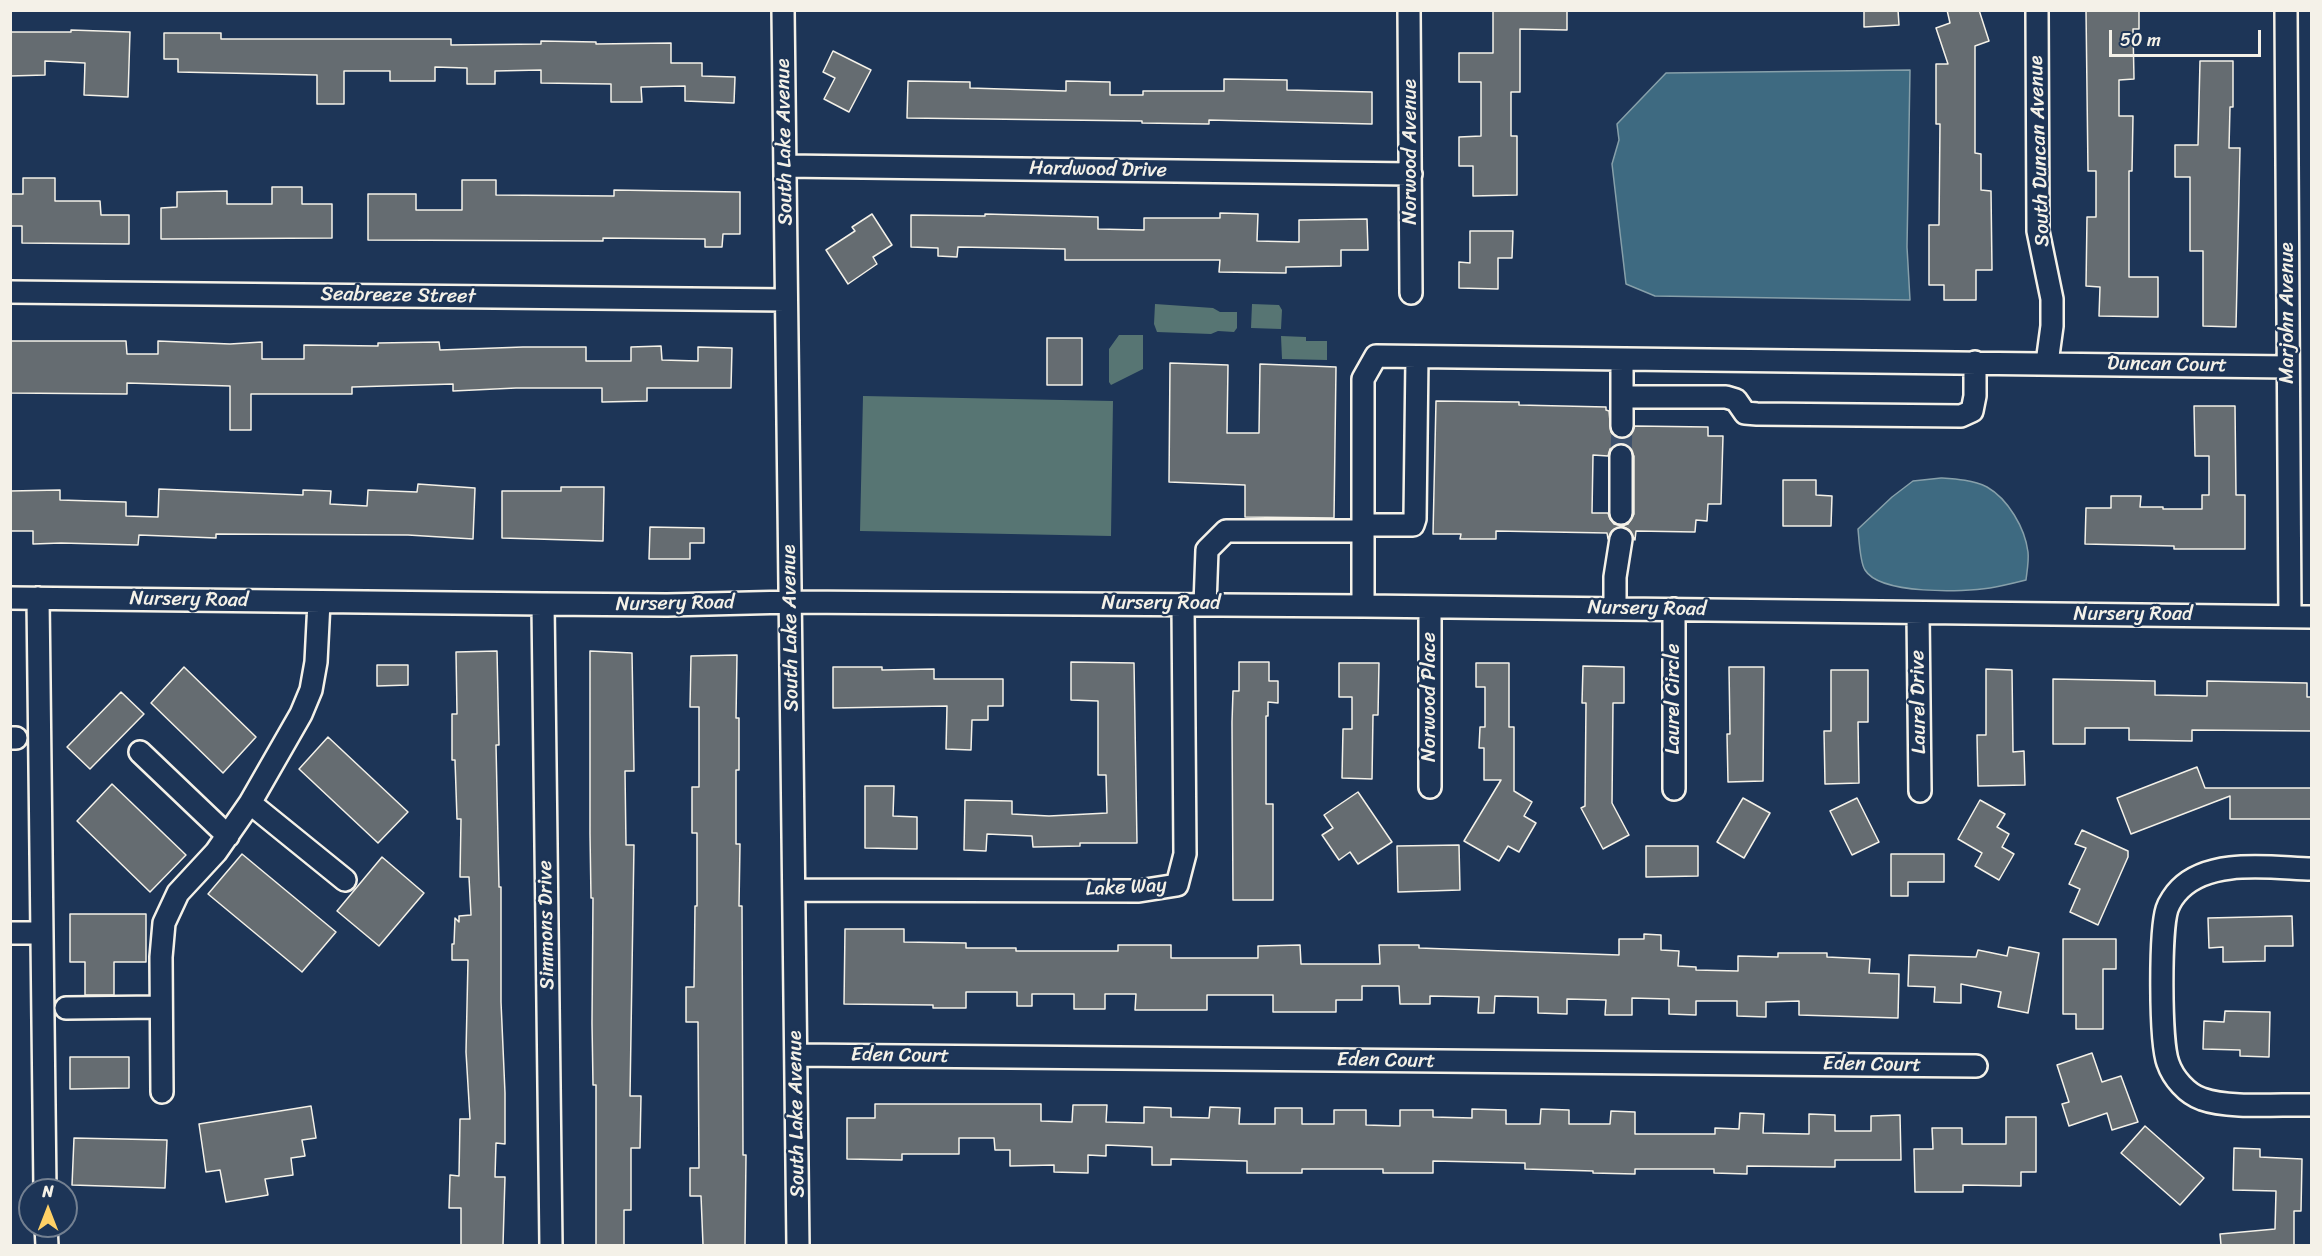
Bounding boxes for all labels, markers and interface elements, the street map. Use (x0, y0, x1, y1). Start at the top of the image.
scale bar (2112, 18, 2264, 56)
text: 50 m (2120, 24, 2161, 56)
street label: South Duncan Avenue (2025, 55, 2055, 247)
street label: South Lake Avenue (772, 58, 798, 226)
street label: Norwood Avenue (1399, 79, 1423, 225)
street label: Hardwood Drive (1029, 157, 1167, 183)
street label: Marjohn Avenue (2276, 242, 2300, 384)
street label: Seabreeze Street (320, 283, 476, 309)
street label: Duncan Court (2107, 352, 2227, 378)
street label: South Lake Avenue (778, 544, 804, 712)
street label: Nursery Road (129, 587, 249, 613)
street label: Nursery Road (615, 591, 735, 617)
street label: Nursery Road (1102, 592, 1220, 616)
street label: Nursery Road (1587, 596, 1707, 622)
street label: Nursery Road (2074, 603, 2192, 627)
street label: Norwood Place (1418, 632, 1442, 762)
street label: Laurel Circle (1662, 644, 1686, 754)
street label: Laurel Drive (1906, 650, 1932, 754)
street label: Simmons Drive (534, 860, 560, 990)
street label: Lake Way (1085, 874, 1167, 902)
street label: South Lake Avenue (784, 1030, 810, 1198)
street label: Eden Court (851, 1043, 949, 1069)
street label: Eden Court (1337, 1048, 1435, 1074)
street label: Eden Court (1823, 1052, 1921, 1078)
text: N (42, 1177, 54, 1206)
north arrow (18, 1178, 78, 1238)

